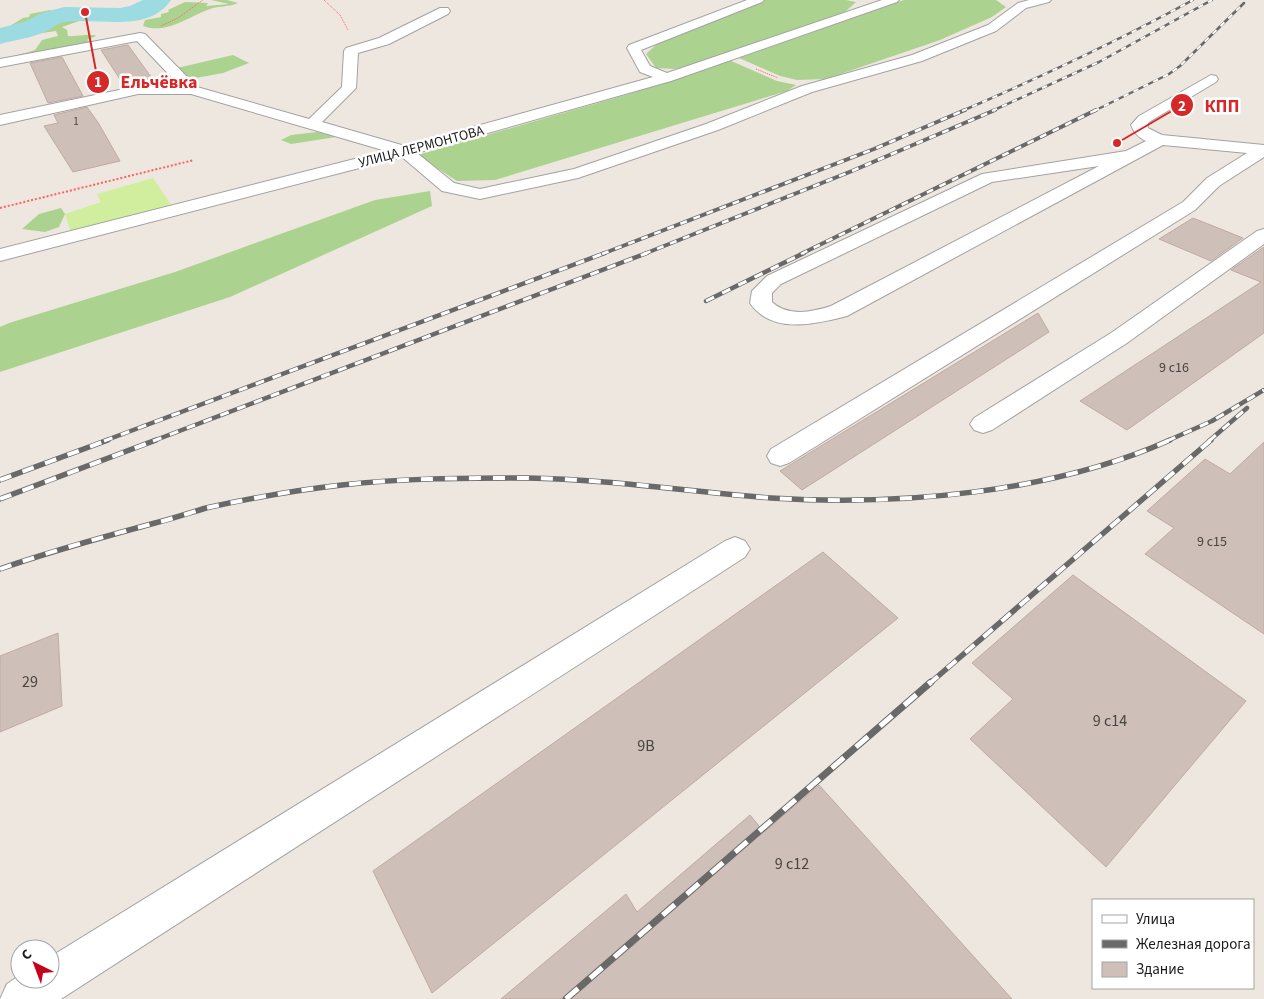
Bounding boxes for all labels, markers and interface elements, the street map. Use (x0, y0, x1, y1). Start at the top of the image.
callout: Ельчёвка (85, 65, 207, 98)
text: Ельчёвка (121, 70, 197, 95)
text: 1 (94, 72, 102, 93)
callout: КПП (1170, 89, 1250, 122)
text: КПП (1205, 94, 1239, 119)
text: 2 (1178, 96, 1186, 117)
house number: 1 (73, 114, 79, 129)
street label: УЛИЦА ЛЕРМОНТОВА (356, 121, 486, 173)
house number: 9 с16 (1159, 358, 1189, 378)
house number: 9 с15 (1197, 532, 1227, 552)
house number: 29 (22, 671, 38, 693)
house number: 9 с14 (1093, 710, 1127, 732)
house number: 9В (637, 735, 655, 757)
house number: 9 с12 (775, 853, 809, 875)
legend (1092, 899, 1254, 989)
text: Улица (1136, 909, 1175, 930)
text: Железная дорога (1136, 934, 1251, 955)
north arrow (10, 939, 60, 989)
text: С (17, 945, 37, 965)
text: Здание (1136, 959, 1184, 980)

